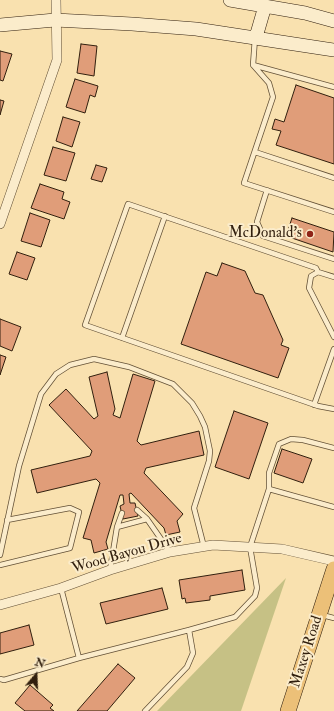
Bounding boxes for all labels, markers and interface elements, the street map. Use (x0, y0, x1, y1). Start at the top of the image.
place label: McDonald's (229, 225, 302, 243)
marker: McDonald's (305, 229, 315, 239)
street label: Wood Bayou Drive (70, 530, 184, 578)
street label: Maxey Road (287, 614, 327, 690)
north arrow (16, 655, 56, 695)
text: N (33, 655, 47, 671)

